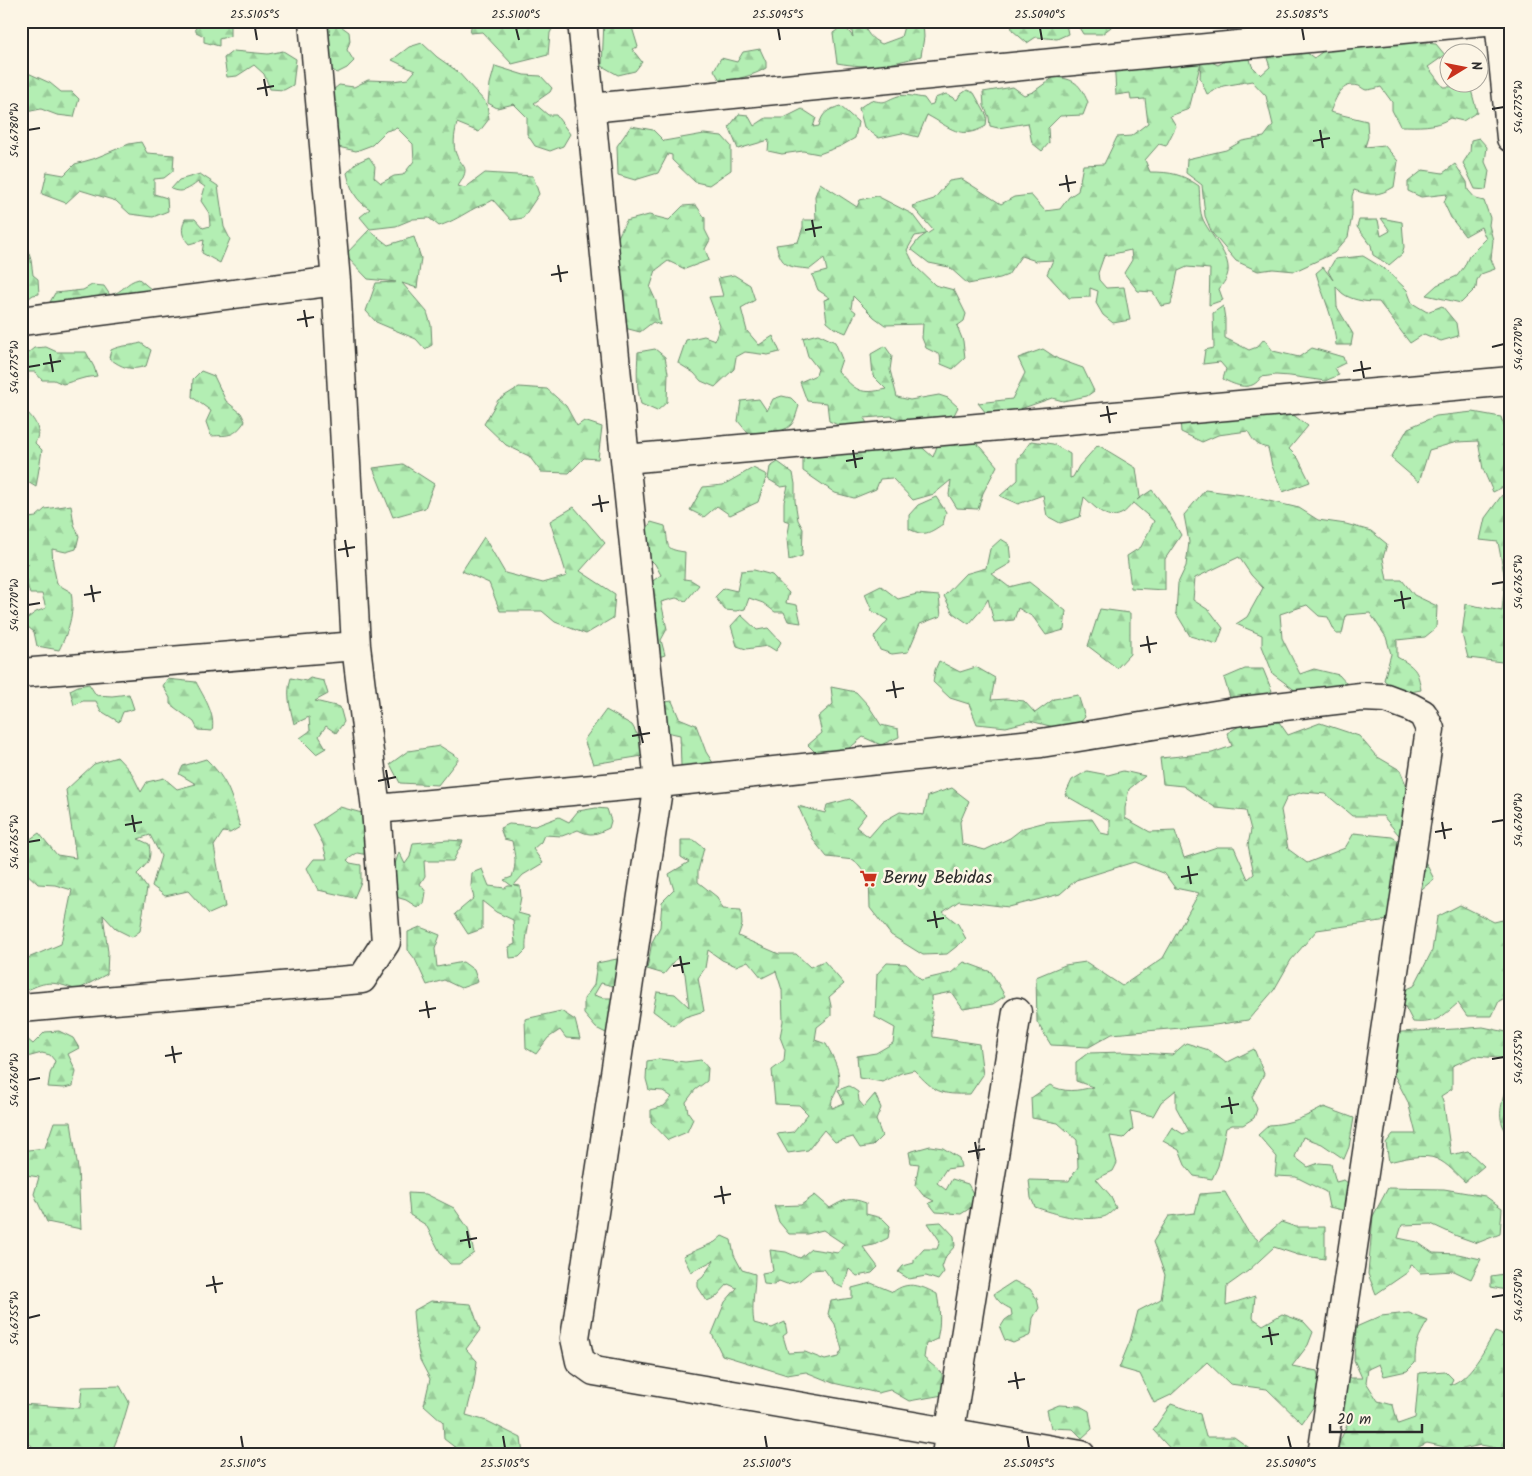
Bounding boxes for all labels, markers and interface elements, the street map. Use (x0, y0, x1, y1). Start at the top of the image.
text: 25.5105°S (230, 5, 280, 24)
text: 25.5100°S (492, 5, 541, 24)
text: 25.5095°S (752, 5, 804, 24)
text: 25.5090°S (1014, 5, 1066, 24)
text: 25.5085°S (1276, 5, 1329, 24)
north arrow (1440, 42, 1490, 92)
text: N (1464, 60, 1487, 72)
text: 54.6775°W (1509, 80, 1528, 134)
text: 54.6780°W (5, 103, 24, 157)
text: 54.6770°W (1509, 317, 1528, 371)
text: 54.6775°W (5, 340, 24, 394)
text: 54.6765°W (1509, 555, 1528, 609)
text: 54.6770°W (5, 578, 24, 632)
text: 54.6760°W (1509, 793, 1528, 847)
text: 54.6765°W (5, 815, 24, 869)
place label: Berny Bebidas (883, 864, 993, 893)
supermarket icon: Berny Bebidas (859, 868, 879, 888)
text: 54.6755°W (1509, 1030, 1528, 1084)
text: 54.6760°W (5, 1053, 24, 1107)
text: 54.6750°W (1509, 1268, 1528, 1322)
text: 54.6755°W (5, 1291, 24, 1345)
scale bar (1330, 1401, 1422, 1433)
text: 20 m (1337, 1408, 1371, 1432)
text: 25.5110°S (220, 1454, 267, 1473)
text: 25.5105°S (480, 1454, 530, 1473)
text: 25.5100°S (743, 1454, 792, 1473)
text: 25.5095°S (1003, 1454, 1055, 1473)
text: 25.5090°S (1265, 1454, 1317, 1473)

